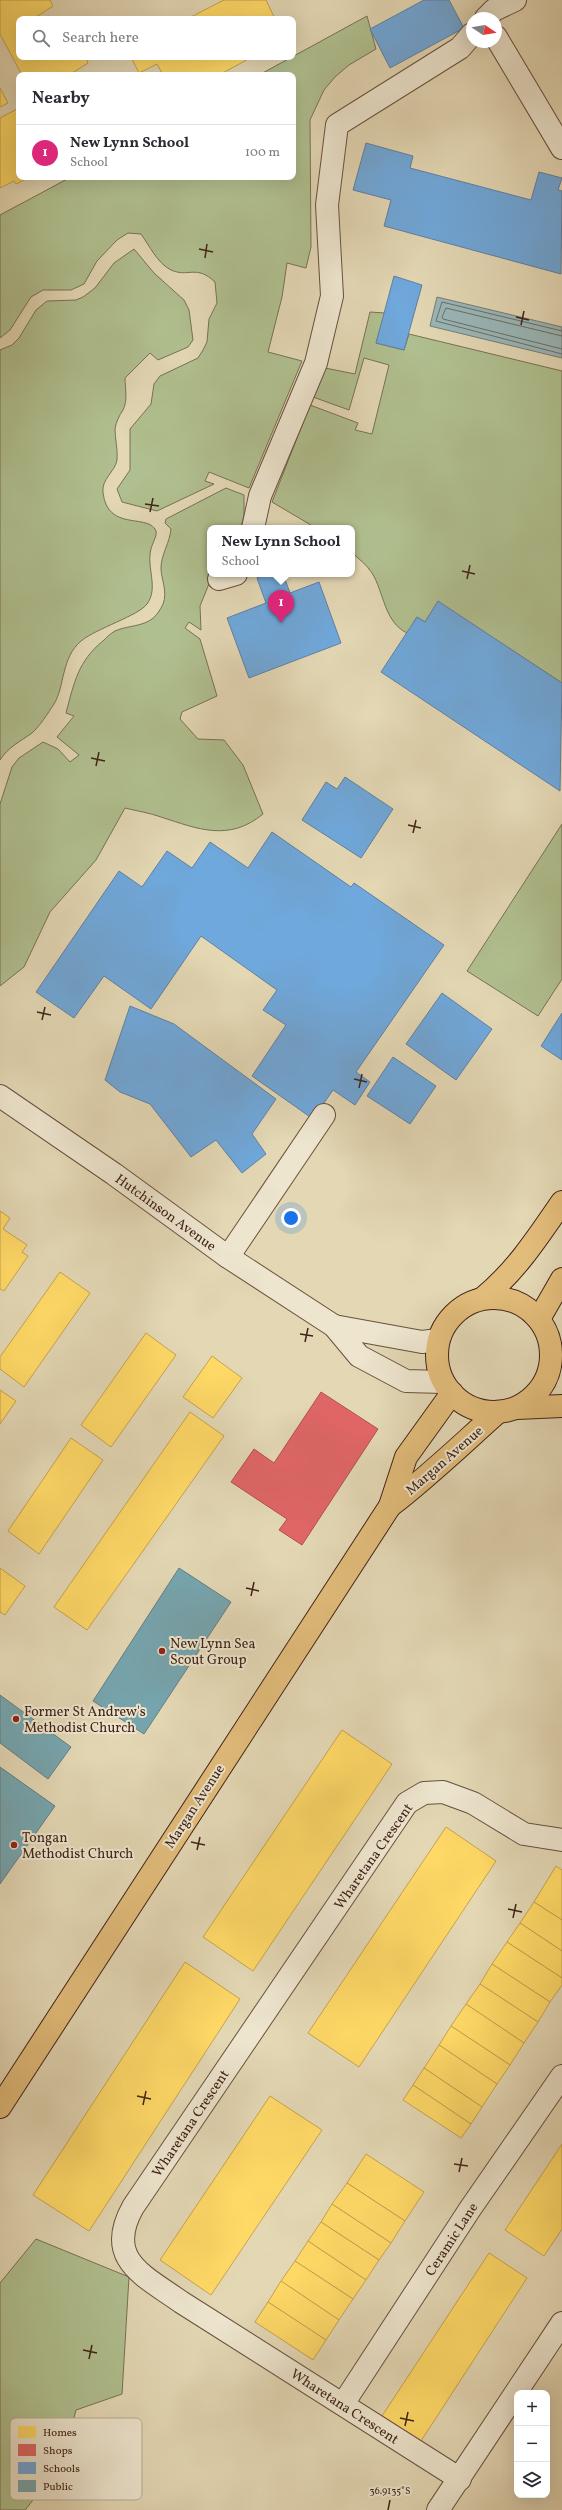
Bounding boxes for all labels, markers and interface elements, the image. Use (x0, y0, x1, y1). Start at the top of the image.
north arrow (466, 12, 502, 48)
search box (16, 16, 296, 60)
icon: search (30, 27, 52, 49)
text: Search here (62, 28, 139, 49)
text: Nearby (32, 87, 90, 110)
text: New Lynn School (70, 133, 189, 154)
text: 1 (42, 144, 48, 162)
text: 100 m (245, 144, 280, 162)
text: School (70, 154, 108, 172)
popup (207, 525, 355, 577)
text: New Lynn School (221, 532, 341, 553)
text: School (221, 553, 259, 571)
pin: 1 (268, 590, 294, 623)
street label: Hutchinson Avenue (111, 1170, 220, 1257)
your location (281, 1208, 301, 1228)
street label: Margan Avenue (402, 1422, 488, 1500)
place label: New Lynn Sea Scout Group (170, 1635, 255, 1670)
marker: New Lynn Sea Scout Group (157, 1646, 167, 1656)
place label: Former St Andrew's Methodist Church (24, 1703, 146, 1738)
marker: Former St Andrew's Methodist Church (11, 1714, 21, 1724)
street label: Margan Avenue (161, 1761, 230, 1853)
street label: Wharetana Crescent (330, 1800, 418, 1914)
place label: Tongan Methodist Church (22, 1829, 133, 1864)
marker: Tongan Methodist Church (9, 1840, 19, 1850)
street label: Wharetana Crescent (148, 2066, 234, 2181)
street label: Ceramic Lane (421, 2199, 483, 2280)
street label: Wharetana Crescent (286, 2365, 402, 2449)
map controls (514, 2390, 550, 2498)
button: + (514, 2390, 550, 2426)
legend (10, 2418, 142, 2500)
text: Homes (43, 2426, 77, 2441)
button: − (514, 2426, 550, 2462)
text: Shops (43, 2444, 73, 2459)
text: Schools (43, 2462, 80, 2477)
button: layers (514, 2462, 550, 2498)
text: Public (43, 2480, 73, 2495)
text: 36.9135°S (370, 2484, 410, 2498)

